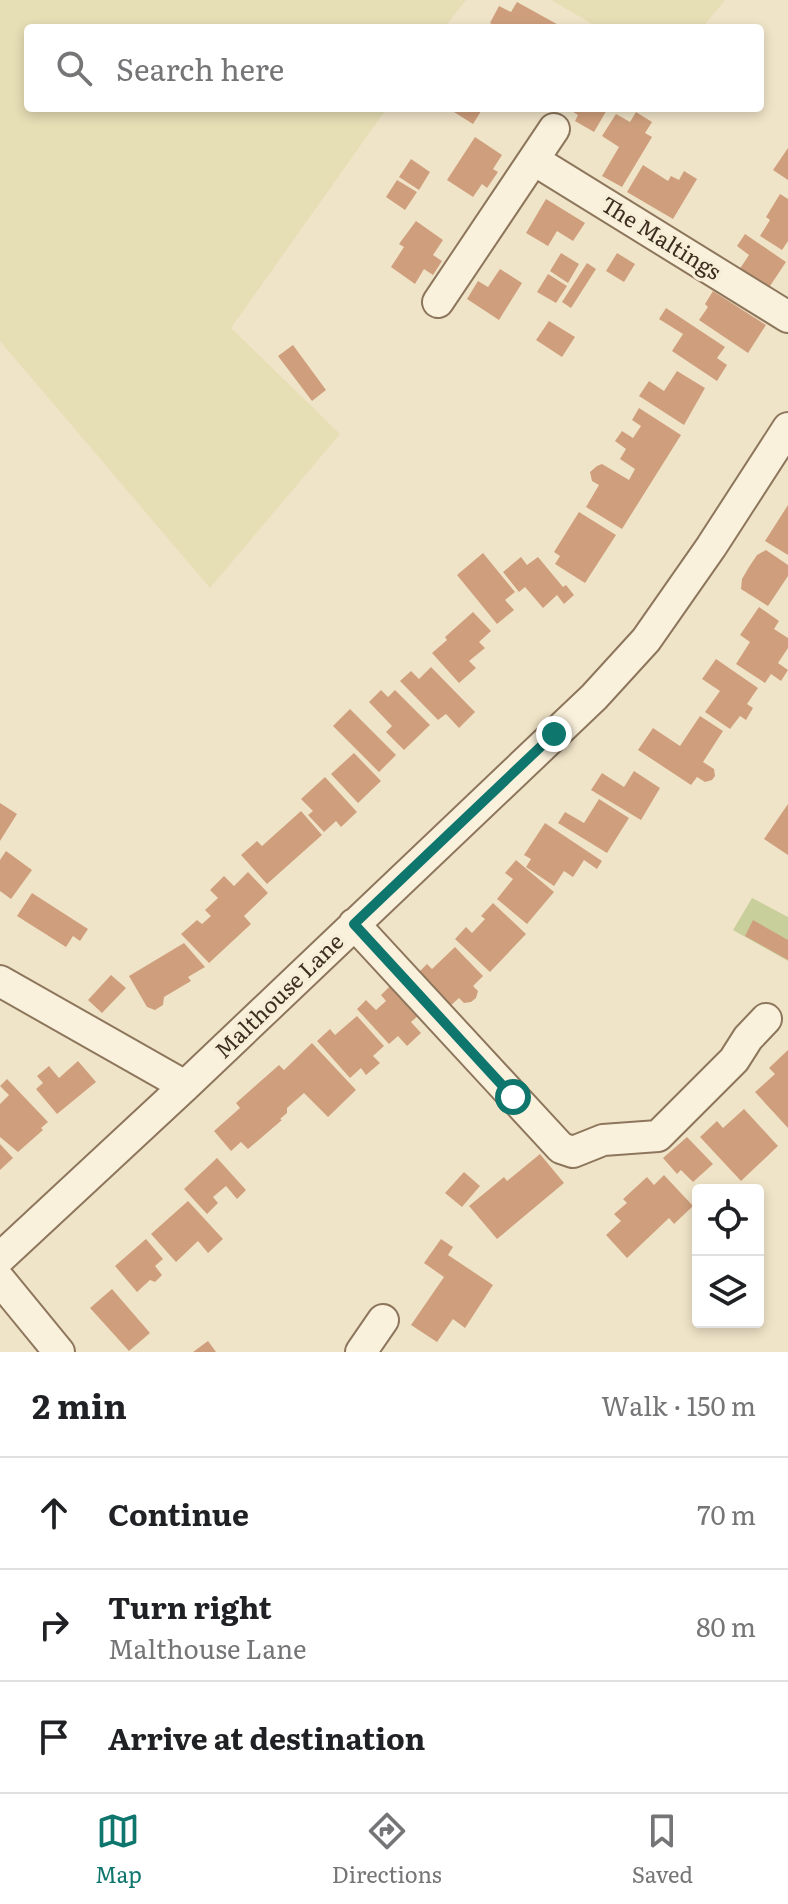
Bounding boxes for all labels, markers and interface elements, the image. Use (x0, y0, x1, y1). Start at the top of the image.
search box (24, 24, 764, 112)
icon: search (52, 46, 96, 90)
text: Search here (116, 46, 284, 90)
street label: The Maltings (595, 187, 728, 287)
route end (536, 716, 572, 752)
street label: Malthouse Lane (206, 925, 350, 1065)
route start (495, 1079, 531, 1115)
map controls (692, 1184, 764, 1328)
button: locate (692, 1184, 764, 1256)
button: layers (692, 1256, 764, 1328)
text: 2 min (32, 1379, 127, 1429)
text: Walk · 150 m (601, 1385, 756, 1424)
icon: ahead (32, 1491, 76, 1535)
text: Continue (108, 1491, 249, 1535)
text: 70 m (697, 1494, 756, 1533)
text: Turn right (108, 1584, 272, 1628)
icon: right (32, 1603, 76, 1647)
text: 80 m (696, 1606, 756, 1645)
text: Malthouse Lane (108, 1628, 306, 1667)
icon: arrive (32, 1715, 76, 1759)
text: Arrive at destination (108, 1715, 425, 1759)
tab: Map (95, 1809, 142, 1890)
tab: Directions (332, 1809, 442, 1890)
tab: Saved (632, 1809, 693, 1890)

